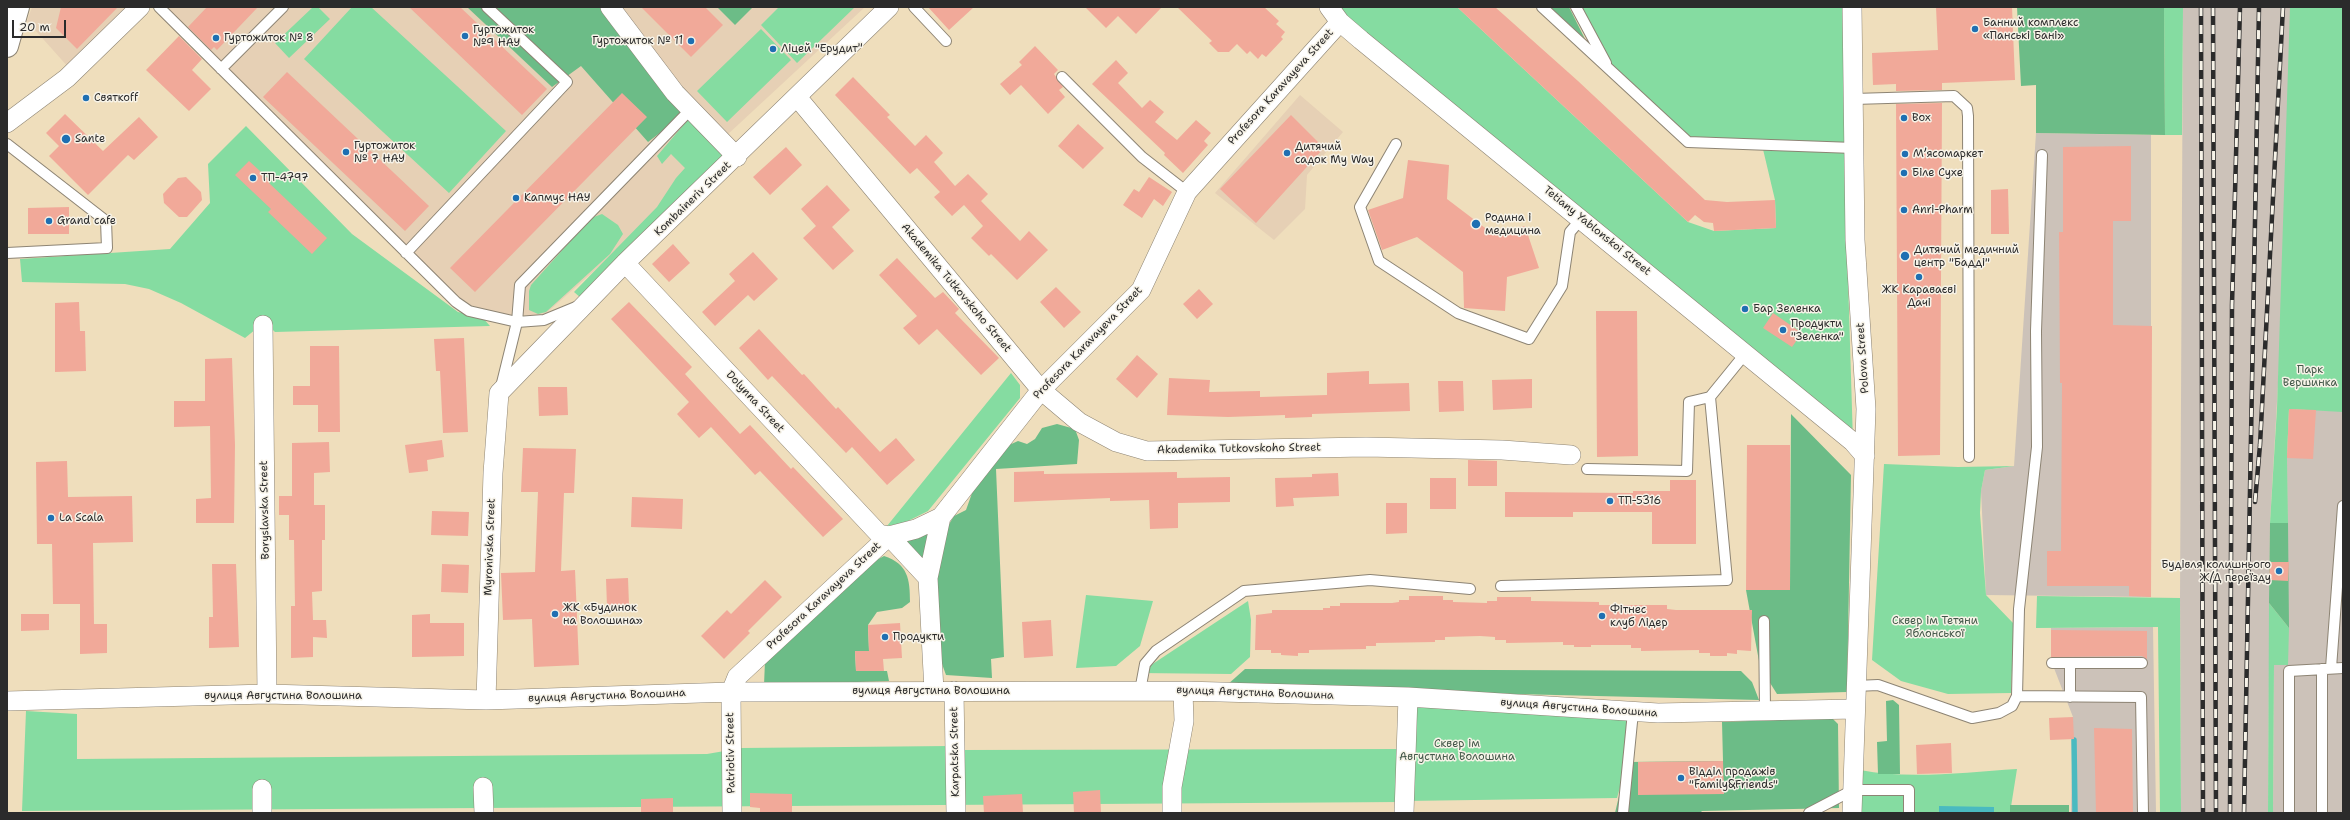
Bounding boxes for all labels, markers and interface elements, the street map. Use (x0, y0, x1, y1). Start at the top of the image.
scale bar (14, 12, 68, 38)
place label: Банний комплекс «Панські Бані» (1983, 16, 2078, 42)
text: 20 m (19, 19, 50, 35)
place label: Гуртожиток №9 НАУ (473, 23, 534, 49)
marker: Банний комплекс «Панські Бані» (1970, 24, 1980, 34)
street label: Profesora Karavayeva Street (1225, 26, 1337, 148)
place label: Гуртожиток № 8 (224, 31, 314, 45)
marker: Гуртожиток №9 НАУ (460, 31, 470, 41)
marker: Гуртожиток № 8 (211, 33, 221, 43)
place label: Гуртожиток № 11 (592, 34, 683, 48)
marker: Гуртожиток № 11 (686, 36, 696, 46)
place label: Ліцей "Ерудит" (781, 42, 863, 56)
marker: Ліцей "Ерудит" (768, 44, 778, 54)
place label: Святкоff (94, 91, 138, 105)
marker: Святкоff (81, 93, 91, 103)
place label: Box (1912, 111, 1931, 125)
marker: Box (1899, 113, 1909, 123)
place label: Sante (75, 132, 105, 146)
marker: Sante (60, 133, 72, 145)
place label: Гуртожиток № 7 НАУ (354, 139, 415, 165)
place label: Дитячий садок My Way (1295, 140, 1374, 166)
marker: Гуртожиток № 7 НАУ (341, 147, 351, 157)
place label: Мʼясомаркет (1913, 147, 1983, 161)
marker: Дитячий садок My Way (1282, 148, 1292, 158)
marker: Мʼясомаркет (1900, 149, 1910, 159)
street label: Kombaineriv Street (652, 159, 734, 239)
place label: Біле Сухе (1912, 166, 1963, 180)
marker: Біле Сухе (1899, 168, 1909, 178)
place label: ТП-4797 (261, 171, 308, 185)
marker: ТП-4797 (248, 173, 258, 183)
street label: Tetiany Yablonskoi Street (1541, 184, 1653, 278)
place label: Капмус НАУ (524, 191, 590, 205)
marker: Капмус НАУ (511, 193, 521, 203)
place label: Anri-Pharm (1912, 203, 1973, 217)
marker: Anri-Pharm (1899, 205, 1909, 215)
place label: Родина і медицина (1485, 211, 1541, 237)
place label: Grand cafe (57, 214, 116, 228)
marker: Grand cafe (44, 216, 54, 226)
marker: Родина і медицина (1470, 218, 1482, 230)
street label: Akademika Tutkovskoho Street (898, 221, 1014, 355)
place label: Дитячий медичний центр "Бадді" (1914, 243, 2019, 269)
marker: Дитячий медичний центр "Бадді" (1899, 250, 1911, 262)
marker: ЖК Караваєві Дачі (1914, 272, 1924, 282)
place label: ЖК Караваєві Дачі (1882, 283, 1956, 309)
street label: Profesora Karavayeva Street (1031, 284, 1145, 402)
place label: Бар Зеленка (1753, 302, 1821, 316)
marker: Бар Зеленка (1740, 304, 1750, 314)
place label: Продукти "Зеленка" (1791, 317, 1844, 343)
street label: Polova Street (1854, 322, 1872, 394)
marker: Продукти "Зеленка" (1778, 325, 1788, 335)
park label: Парк Вершинка (2283, 363, 2337, 389)
street label: Dolynna Street (723, 368, 787, 436)
street label: Akademika Tutkovskoho Street (1157, 441, 1321, 457)
street label: Boryslavska Street (258, 460, 272, 560)
place label: ТП-5316 (1618, 494, 1661, 508)
marker: ТП-5316 (1605, 496, 1615, 506)
street label: Myronivska Street (482, 498, 498, 596)
place label: La Scala (59, 511, 104, 525)
marker: La Scala (46, 513, 56, 523)
street label: Profesora Karavayeva Street (764, 539, 884, 653)
place label: Будівля колишнього Ж/Д переїзду (2161, 558, 2271, 584)
marker: Будівля колишнього Ж/Д переїзду (2274, 566, 2284, 576)
place label: ЖК «Будинок на Волошина» (563, 601, 643, 627)
place label: Фітнес клуб Лідер (1610, 603, 1668, 629)
marker: ЖК «Будинок на Волошина» (550, 609, 560, 619)
marker: Фітнес клуб Лідер (1597, 611, 1607, 621)
park label: Сквер ім Тетяни Яблонської (1892, 614, 1978, 640)
place label: Продукти (893, 630, 944, 644)
marker: Продукти (880, 632, 890, 642)
street label: вулиця Августина Волошина (852, 684, 1010, 698)
street label: вулиця Августина Волошина (1176, 684, 1334, 702)
street label: вулиця Августина Волошина (528, 687, 686, 705)
street label: вулиця Августина Волошина (204, 689, 362, 703)
street label: вулиця Августина Волошина (1500, 696, 1658, 720)
street label: Karpatska Street (948, 707, 962, 797)
street label: Patriotiv Street (724, 712, 738, 794)
park label: Сквер ім Августина Волошина (1399, 737, 1515, 763)
place label: Відділ продажів "Family&Friends" (1689, 765, 1778, 791)
marker: Відділ продажів "Family&Friends" (1676, 773, 1686, 783)

